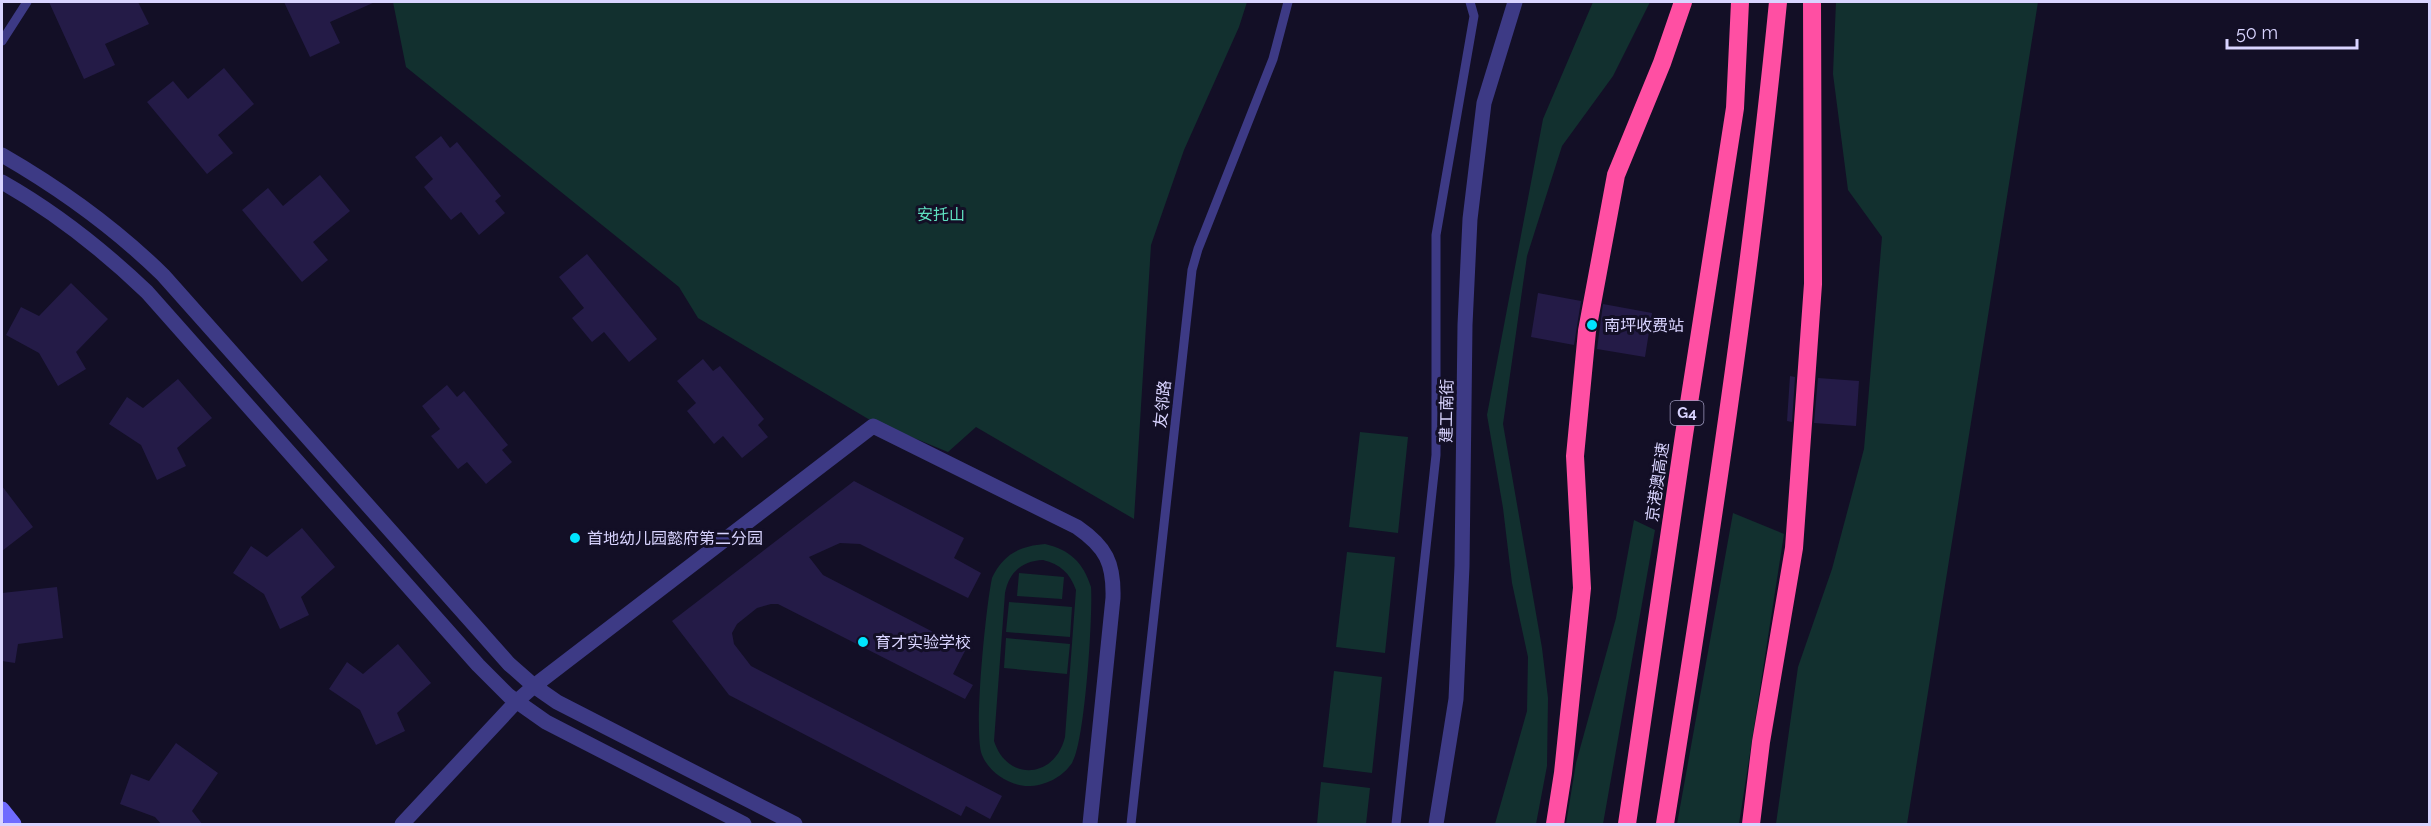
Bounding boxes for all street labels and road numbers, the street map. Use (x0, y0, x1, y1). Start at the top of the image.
street label: 友邻路 (1151, 379, 1174, 429)
street label: 建工南街 (1436, 379, 1457, 443)
road number: G4 (1670, 401, 1704, 425)
street label: 京港澳高速 (1643, 441, 1672, 523)

